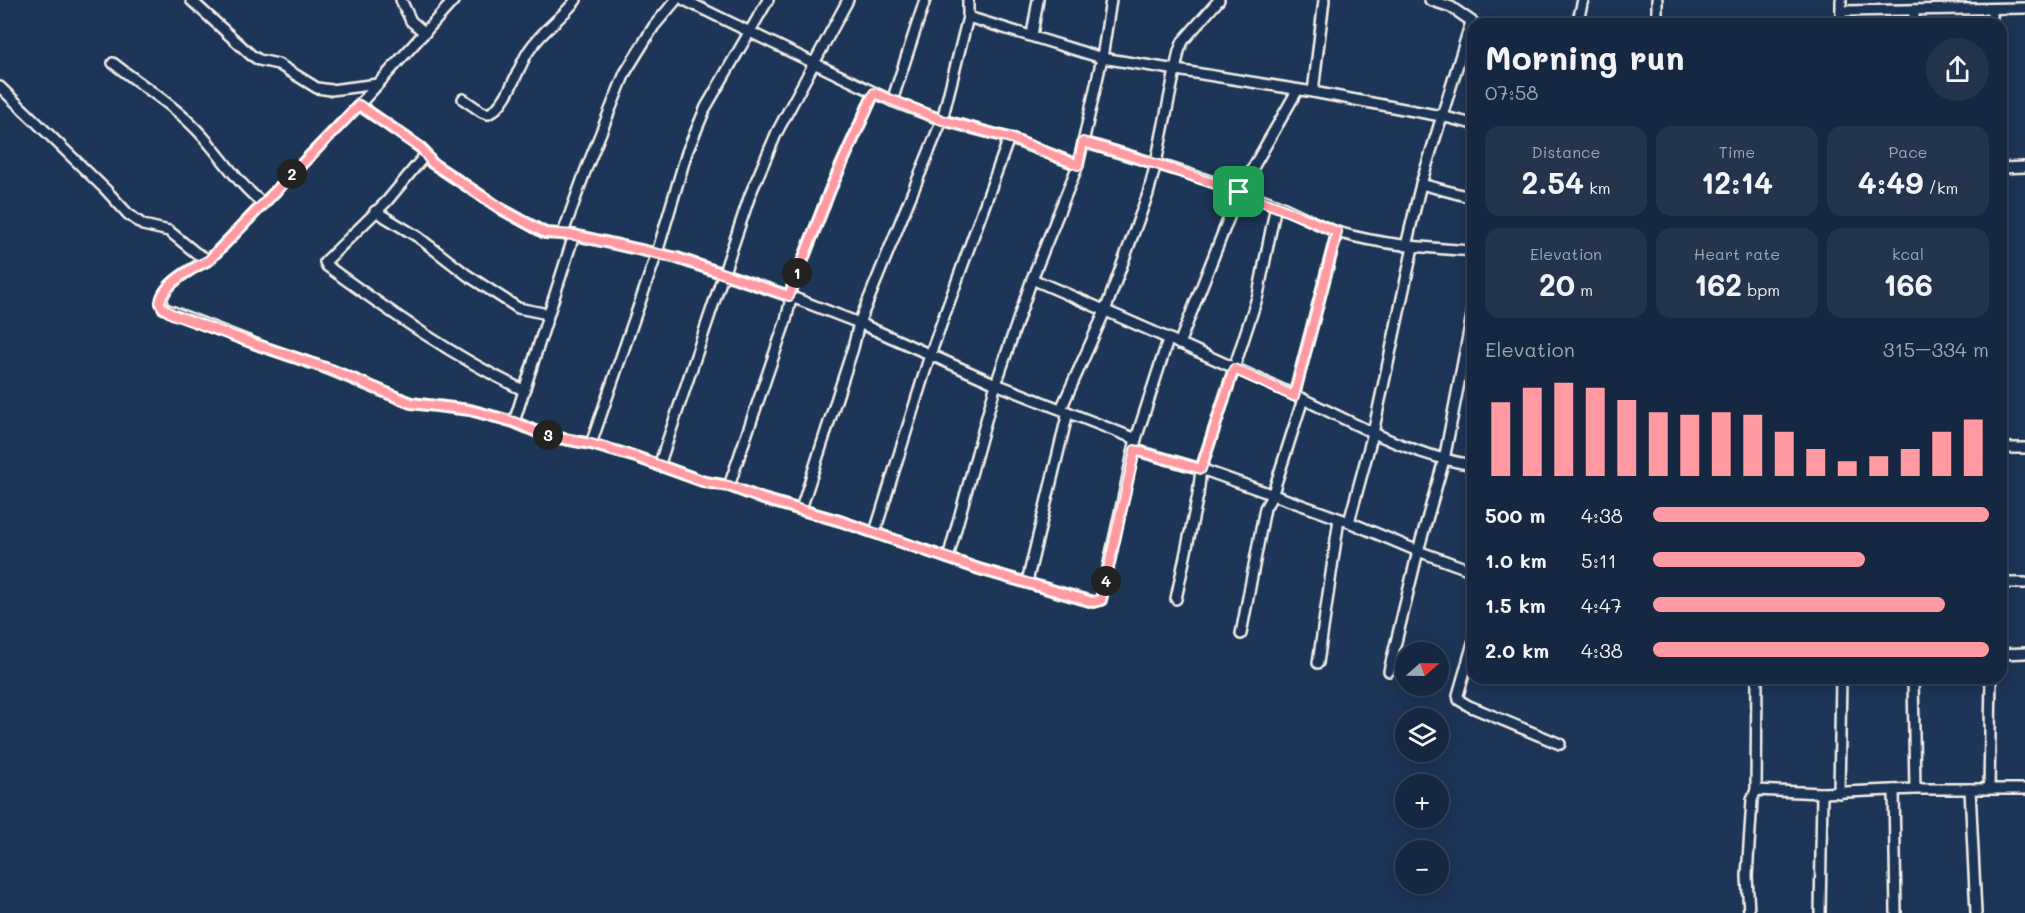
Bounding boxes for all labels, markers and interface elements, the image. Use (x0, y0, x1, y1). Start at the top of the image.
text: Morning run (1485, 35, 1685, 78)
button: share (1926, 38, 1989, 101)
text: 07:58 (1485, 79, 1538, 105)
text: Distance (1532, 141, 1600, 162)
text: Time (1719, 141, 1755, 162)
text: Pace (1888, 141, 1928, 162)
pin: 2 (277, 159, 307, 189)
text: 2.54 (1522, 162, 1584, 202)
text: 12:14 (1701, 162, 1773, 202)
text: 4:49 (1858, 162, 1923, 202)
text: 2 (288, 163, 296, 184)
pin (1213, 166, 1264, 217)
icon: arrive (1222, 175, 1255, 208)
text: km (1584, 177, 1610, 198)
text: /km (1923, 177, 1958, 198)
text: Elevation (1530, 243, 1602, 264)
text: Heart rate (1694, 243, 1780, 264)
text: kcal (1892, 243, 1924, 264)
pin: 1 (782, 258, 812, 288)
text: 1 (793, 262, 801, 283)
text: 20 (1539, 264, 1575, 304)
text: 162 (1694, 264, 1742, 304)
text: 166 (1883, 264, 1933, 304)
text: m (1575, 279, 1593, 300)
text: bpm (1742, 279, 1780, 300)
text: Elevation (1485, 336, 1575, 362)
text: 315–334 m (1883, 336, 1989, 362)
pin: 3 (533, 420, 563, 450)
text: 3 (543, 424, 553, 445)
text: 500 m (1485, 502, 1545, 528)
text: 4:38 (1581, 502, 1623, 528)
text: 1.0 km (1485, 547, 1547, 573)
text: 5:11 (1581, 547, 1617, 573)
pin: 4 (1091, 566, 1121, 596)
text: 4 (1101, 570, 1111, 591)
text: 1.5 km (1485, 592, 1546, 618)
text: 4:47 (1581, 592, 1622, 618)
text: 2.0 km (1485, 637, 1549, 663)
text: 4:38 (1581, 637, 1623, 663)
north arrow (1395, 642, 1449, 696)
map controls (1395, 642, 1449, 894)
button: layers (1395, 708, 1449, 762)
button: + (1395, 774, 1449, 828)
button: − (1395, 840, 1449, 894)

